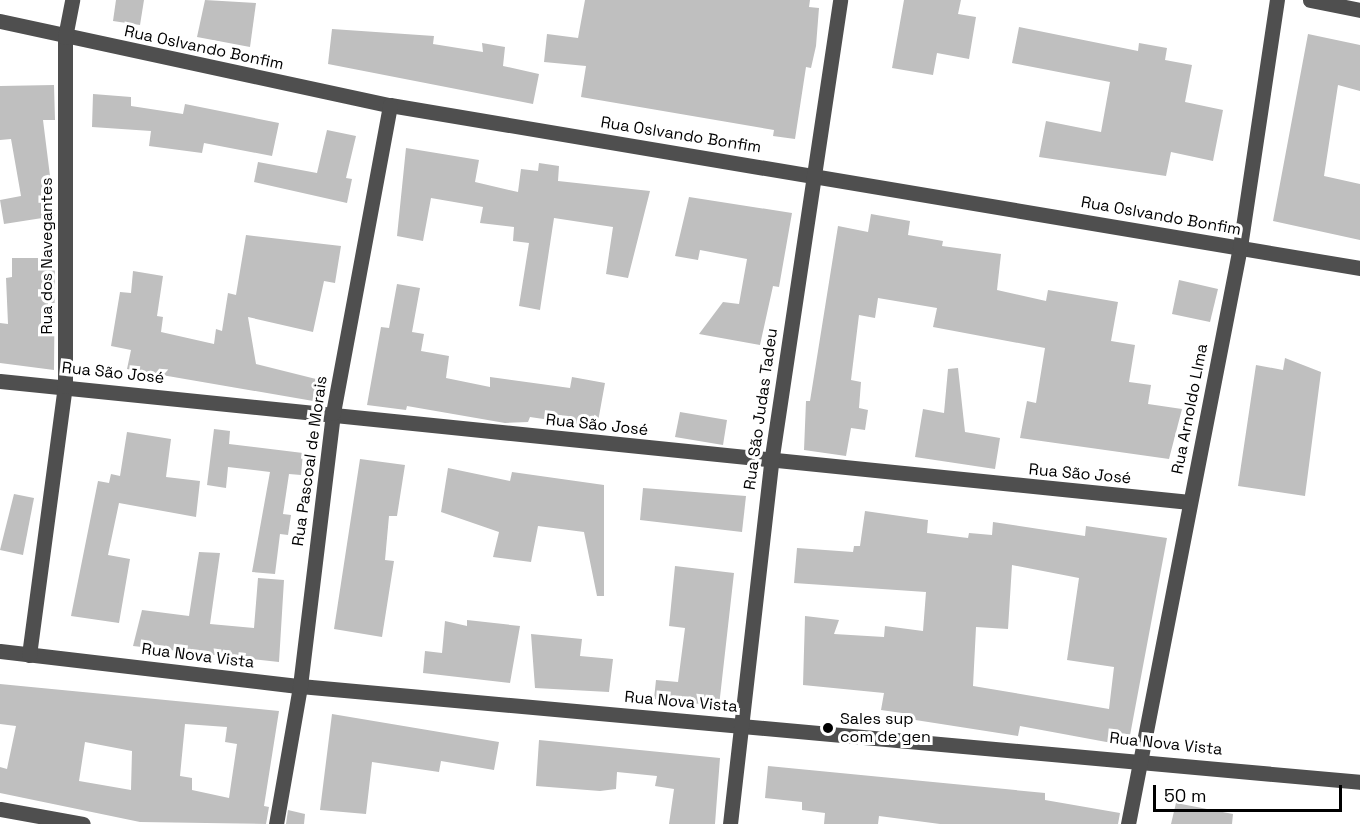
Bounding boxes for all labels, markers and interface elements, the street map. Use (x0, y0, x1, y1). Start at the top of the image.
street label: Rua Oslvando Bonfim (123, 22, 285, 74)
street label: Rua Oslvando Bonfim (599, 113, 763, 157)
street label: Rua dos Navegantes (37, 177, 57, 335)
street label: Rua Oslvando Bonfim (1079, 192, 1243, 240)
street label: Rua São Judas Tadeu (740, 327, 782, 491)
street label: Rua Arnoldo LIma (1168, 342, 1212, 476)
street label: Rua São José (61, 358, 165, 388)
street label: Rua Pascoal de Morais (289, 375, 331, 547)
street label: Rua São José (545, 410, 649, 440)
street label: Rua São José (1028, 460, 1132, 488)
street label: Rua Nova Vista (140, 640, 256, 672)
street label: Rua Nova Vista (624, 687, 738, 717)
place label: Sales sup com de gen (840, 709, 931, 747)
marker: Sales sup com de gen (821, 721, 835, 735)
street label: Rua Nova Vista (1108, 729, 1224, 759)
scale bar (1156, 773, 1345, 811)
text: 50 m (1164, 784, 1206, 807)

